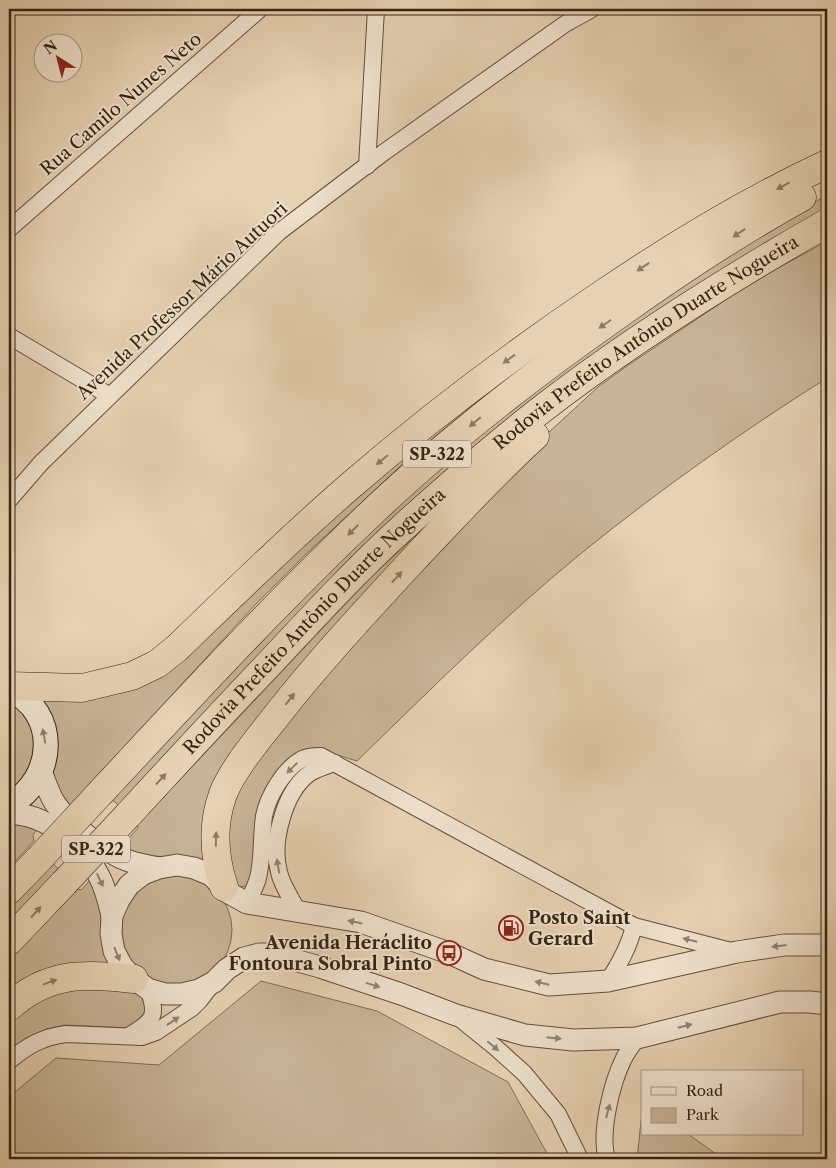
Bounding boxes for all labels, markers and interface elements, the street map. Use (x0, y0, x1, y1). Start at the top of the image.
street label: Rua Camilo Nunes Neto (36, 28, 206, 180)
north arrow (32, 32, 82, 82)
one-way arrow (777, 181, 790, 190)
street label: Avenida Professor Mário Autuori (71, 197, 292, 405)
one-way arrow (733, 228, 746, 238)
street label: Rodovia Prefeito Antônio Duarte Nogueira (489, 231, 803, 455)
one-way arrow (636, 262, 650, 272)
one-way arrow (598, 319, 611, 329)
one-way arrow (502, 354, 516, 364)
one-way arrow (469, 417, 482, 428)
road number: SP-322 (403, 440, 471, 468)
one-way arrow (375, 454, 388, 465)
street label: Rodovia Prefeito Antônio Duarte Nogueira (179, 483, 450, 759)
one-way arrow (348, 523, 360, 535)
one-way arrow (391, 571, 403, 583)
one-way arrow (284, 693, 295, 706)
one-way arrow (40, 728, 48, 744)
one-way arrow (286, 761, 298, 773)
one-way arrow (155, 773, 167, 785)
one-way arrow (212, 831, 220, 847)
road number: SP-322 (62, 836, 130, 862)
one-way arrow (274, 858, 282, 874)
one-way arrow (96, 872, 105, 887)
one-way arrow (30, 906, 42, 918)
place label: Posto Saint Gerard (528, 907, 631, 950)
fuel station icon: Posto Saint Gerard (498, 915, 524, 941)
one-way arrow (347, 917, 363, 925)
place label: Avenida Heráclito Fontoura Sobral Pinto (229, 932, 432, 975)
one-way arrow (683, 936, 698, 944)
bus stop icon: Avenida Heráclito Fontoura Sobral Pinto (436, 940, 462, 966)
one-way arrow (770, 942, 786, 950)
one-way arrow (113, 947, 121, 961)
one-way arrow (43, 978, 58, 986)
one-way arrow (534, 979, 550, 987)
one-way arrow (365, 981, 380, 989)
one-way arrow (166, 1017, 179, 1026)
one-way arrow (677, 1022, 692, 1030)
one-way arrow (546, 1034, 562, 1042)
one-way arrow (487, 1040, 499, 1052)
legend (641, 1070, 804, 1136)
text: Road (686, 1081, 723, 1100)
one-way arrow (604, 1104, 612, 1119)
text: Park (686, 1105, 720, 1124)

